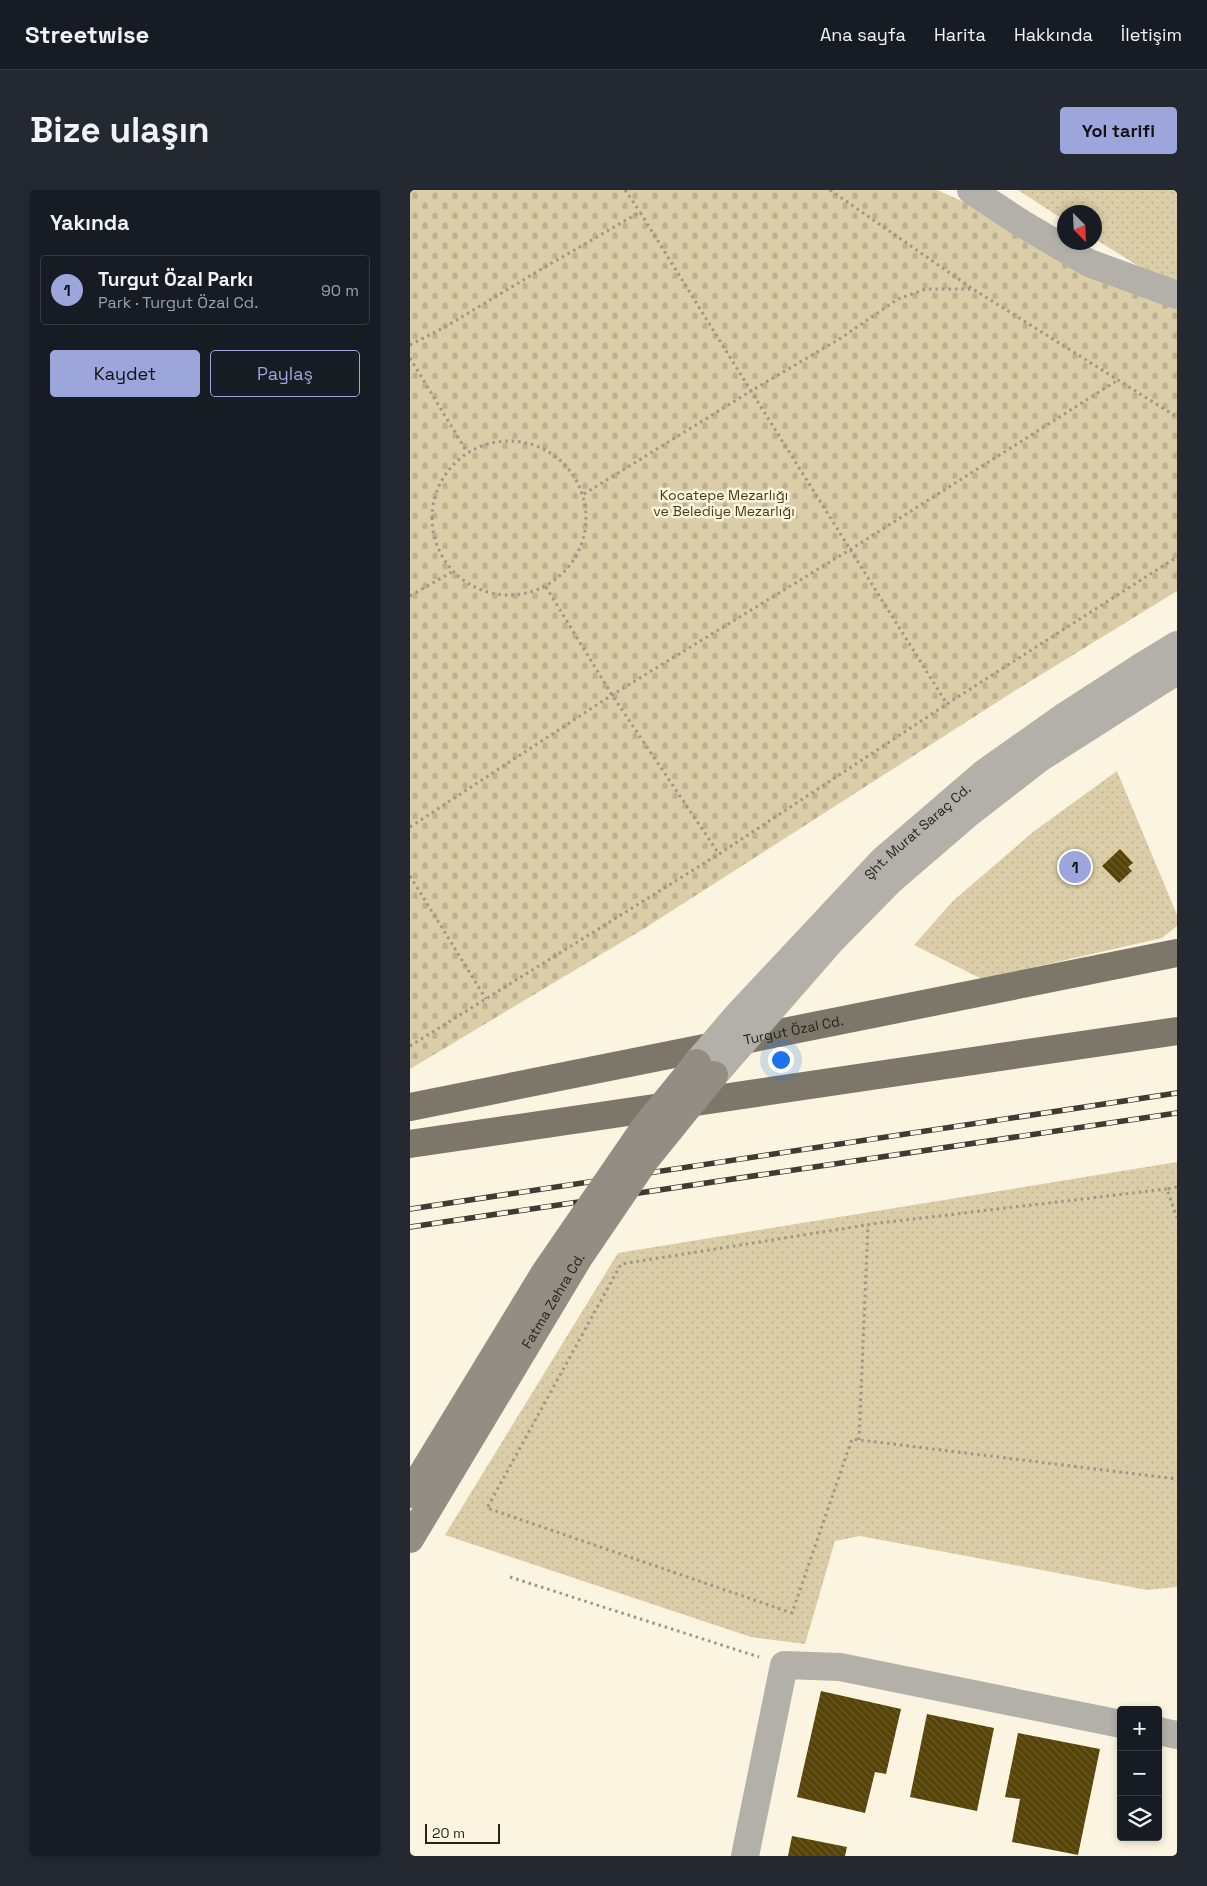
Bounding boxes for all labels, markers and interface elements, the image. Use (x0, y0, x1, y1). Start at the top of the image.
text: Streetwise (25, 19, 149, 50)
text: Ana sayfa (820, 23, 906, 46)
text: Harita (934, 23, 986, 46)
text: Hakkında (1014, 23, 1093, 46)
text: İletişim (1121, 23, 1182, 46)
button: Yol tarifi (1060, 107, 1177, 154)
text: Bize ulaşın (30, 108, 210, 152)
north arrow (1057, 205, 1102, 250)
text: Yakında (50, 209, 129, 236)
text: Turgut Özal Parkı (98, 267, 253, 292)
text: 1 (63, 280, 71, 301)
text: 90 m (321, 280, 359, 301)
text: Park · Turgut Özal Cd. (98, 292, 258, 313)
button: Kaydet (50, 350, 200, 397)
button: Paylaş (210, 350, 360, 397)
park label: Kocatepe Mezarlığı ve Belediye Mezarlığı (653, 486, 795, 520)
street label: Şht. Murat Saraç Cd. (860, 780, 975, 883)
pin: 1 (1059, 848, 1091, 886)
street label: Turgut Özal Cd. (742, 1011, 845, 1049)
your location (768, 1047, 794, 1073)
street label: Fatma Zehra Cd. (517, 1249, 589, 1352)
map controls (1117, 1706, 1162, 1841)
button: + (1117, 1706, 1162, 1751)
button: − (1117, 1751, 1162, 1796)
button: layers (1117, 1796, 1162, 1841)
scale bar (425, 1821, 500, 1844)
text: 20 m (432, 1824, 465, 1842)

